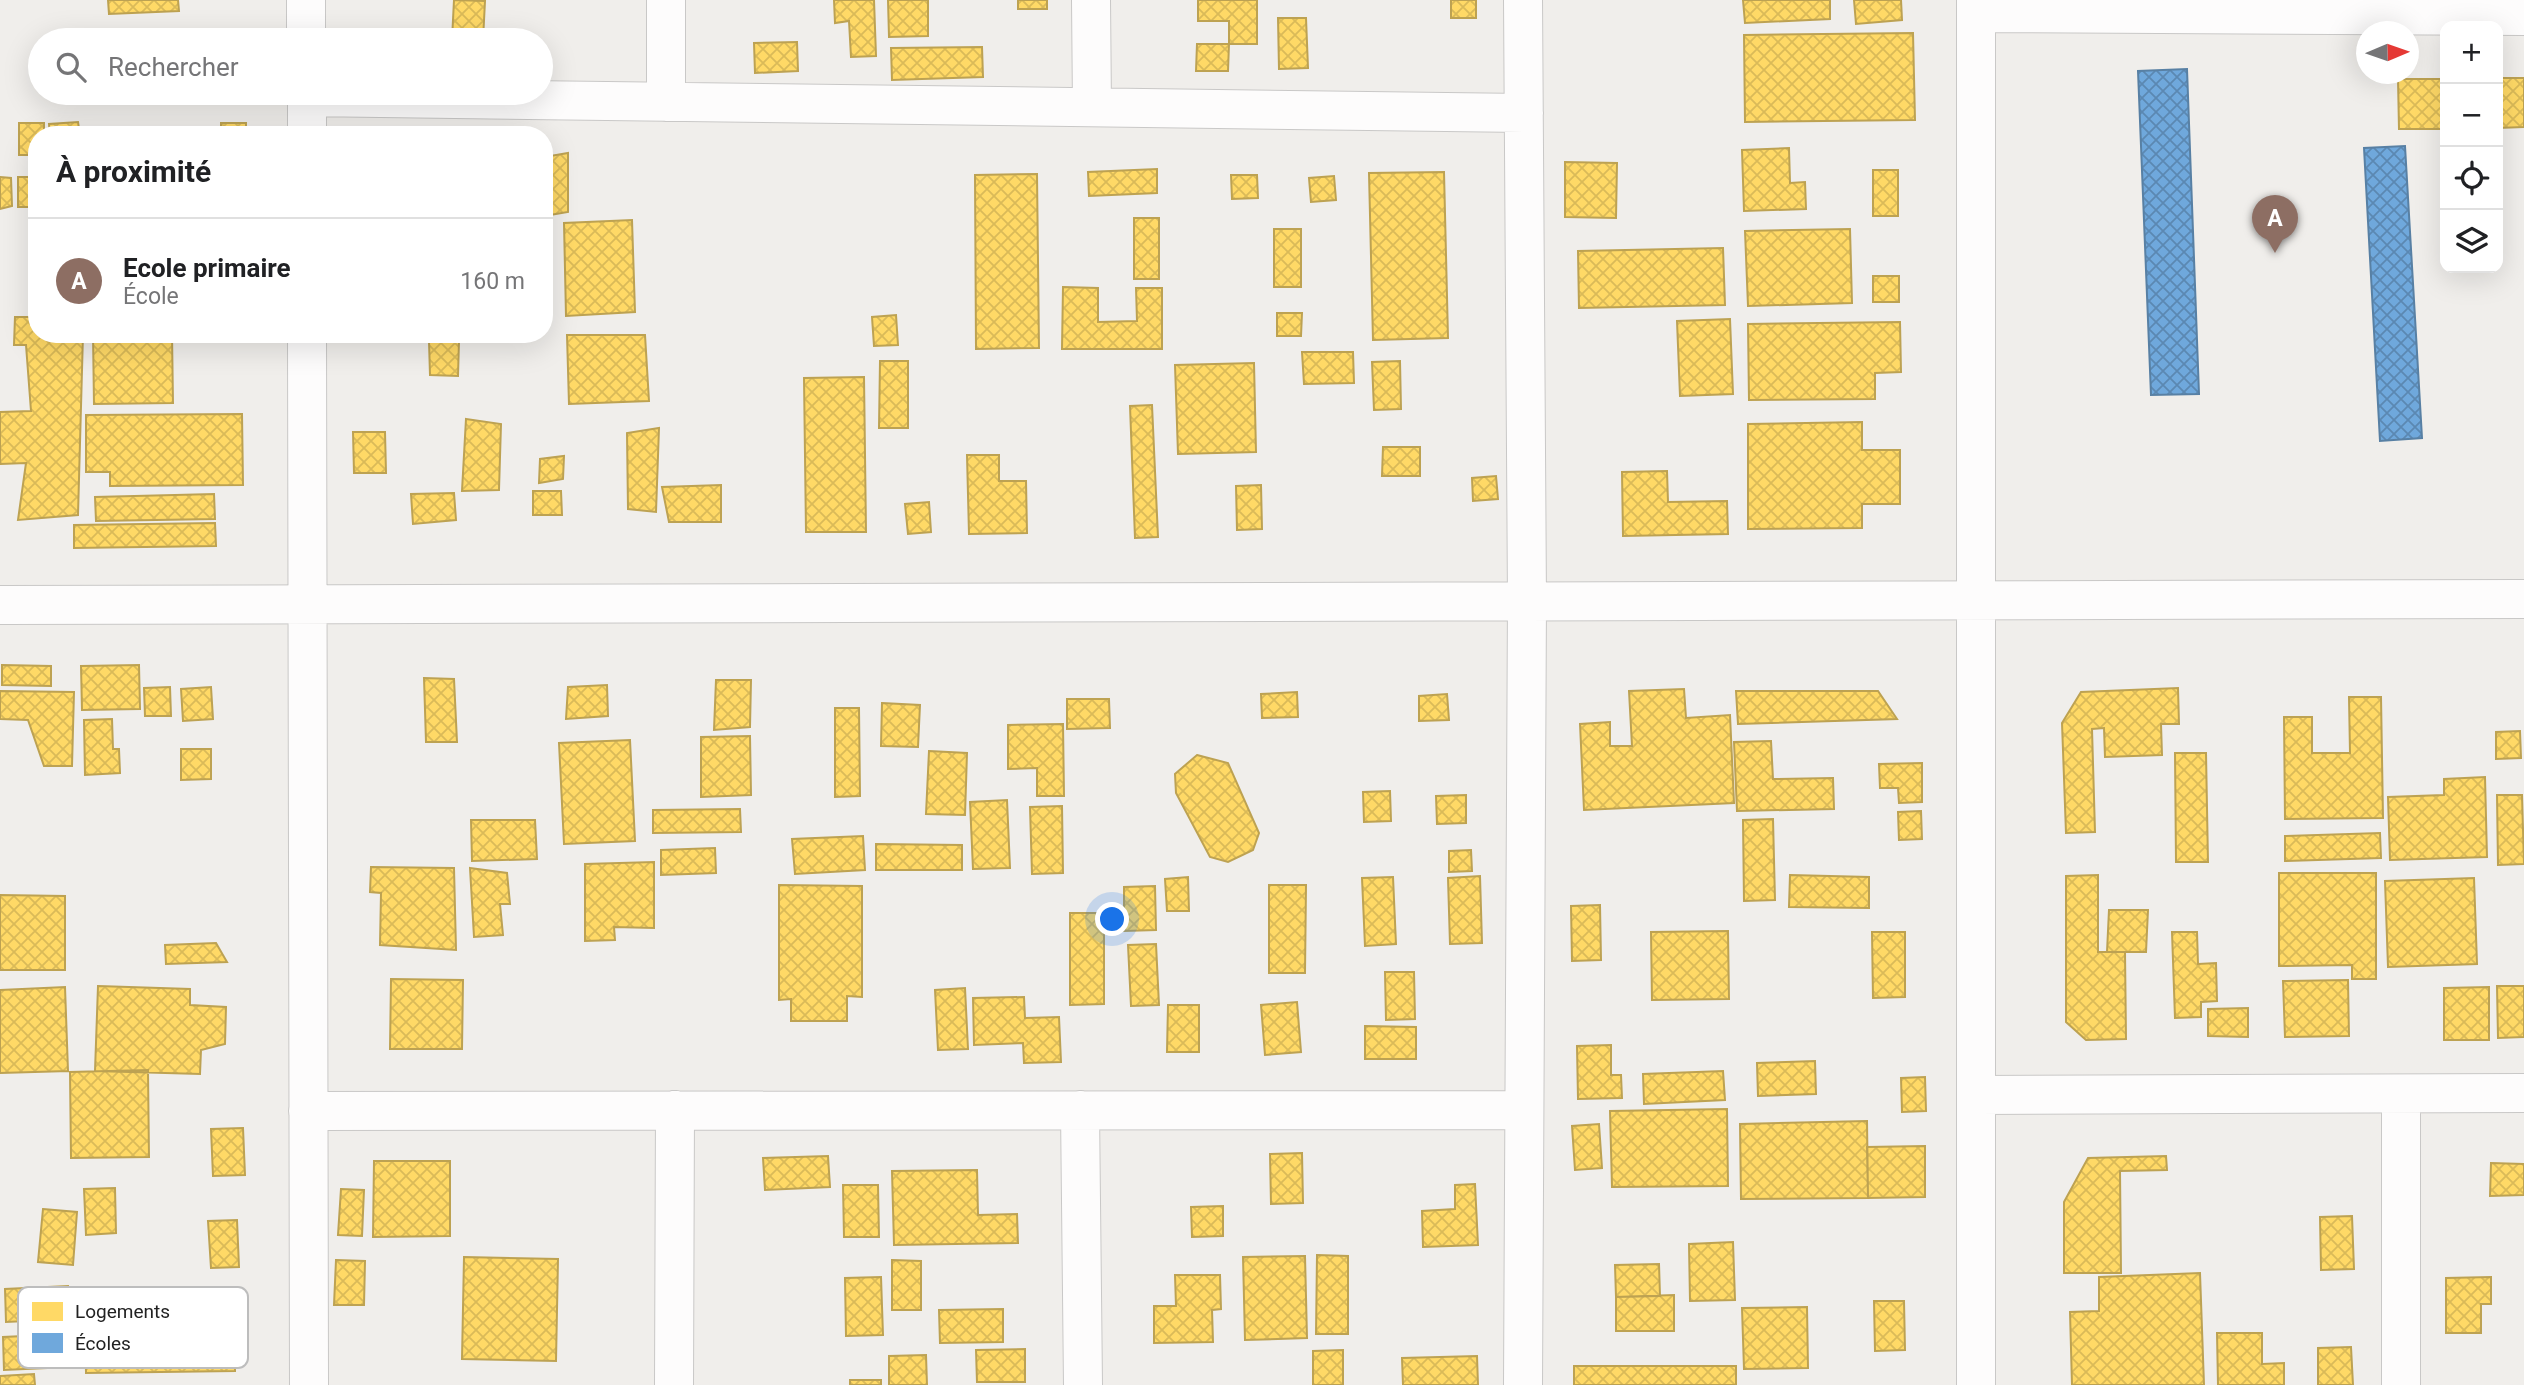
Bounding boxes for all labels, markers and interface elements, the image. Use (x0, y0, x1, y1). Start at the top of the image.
north arrow (2356, 21, 2419, 84)
map controls (2440, 21, 2503, 273)
button: + (2440, 21, 2503, 84)
search box (28, 28, 553, 105)
icon: search (52, 48, 90, 86)
text: Rechercher (108, 52, 239, 82)
button: − (2440, 84, 2503, 147)
button: locate (2440, 147, 2503, 210)
text: À proximité (56, 154, 211, 189)
pin: A (2252, 195, 2298, 253)
button: layers (2440, 210, 2503, 273)
text: Ecole primaire (123, 253, 291, 283)
text: A (71, 268, 87, 295)
text: 160 m (460, 268, 525, 295)
text: École (123, 283, 179, 310)
your location (1095, 902, 1129, 936)
legend (18, 1287, 248, 1368)
text: Logements (75, 1300, 170, 1323)
text: Écoles (75, 1332, 131, 1355)

